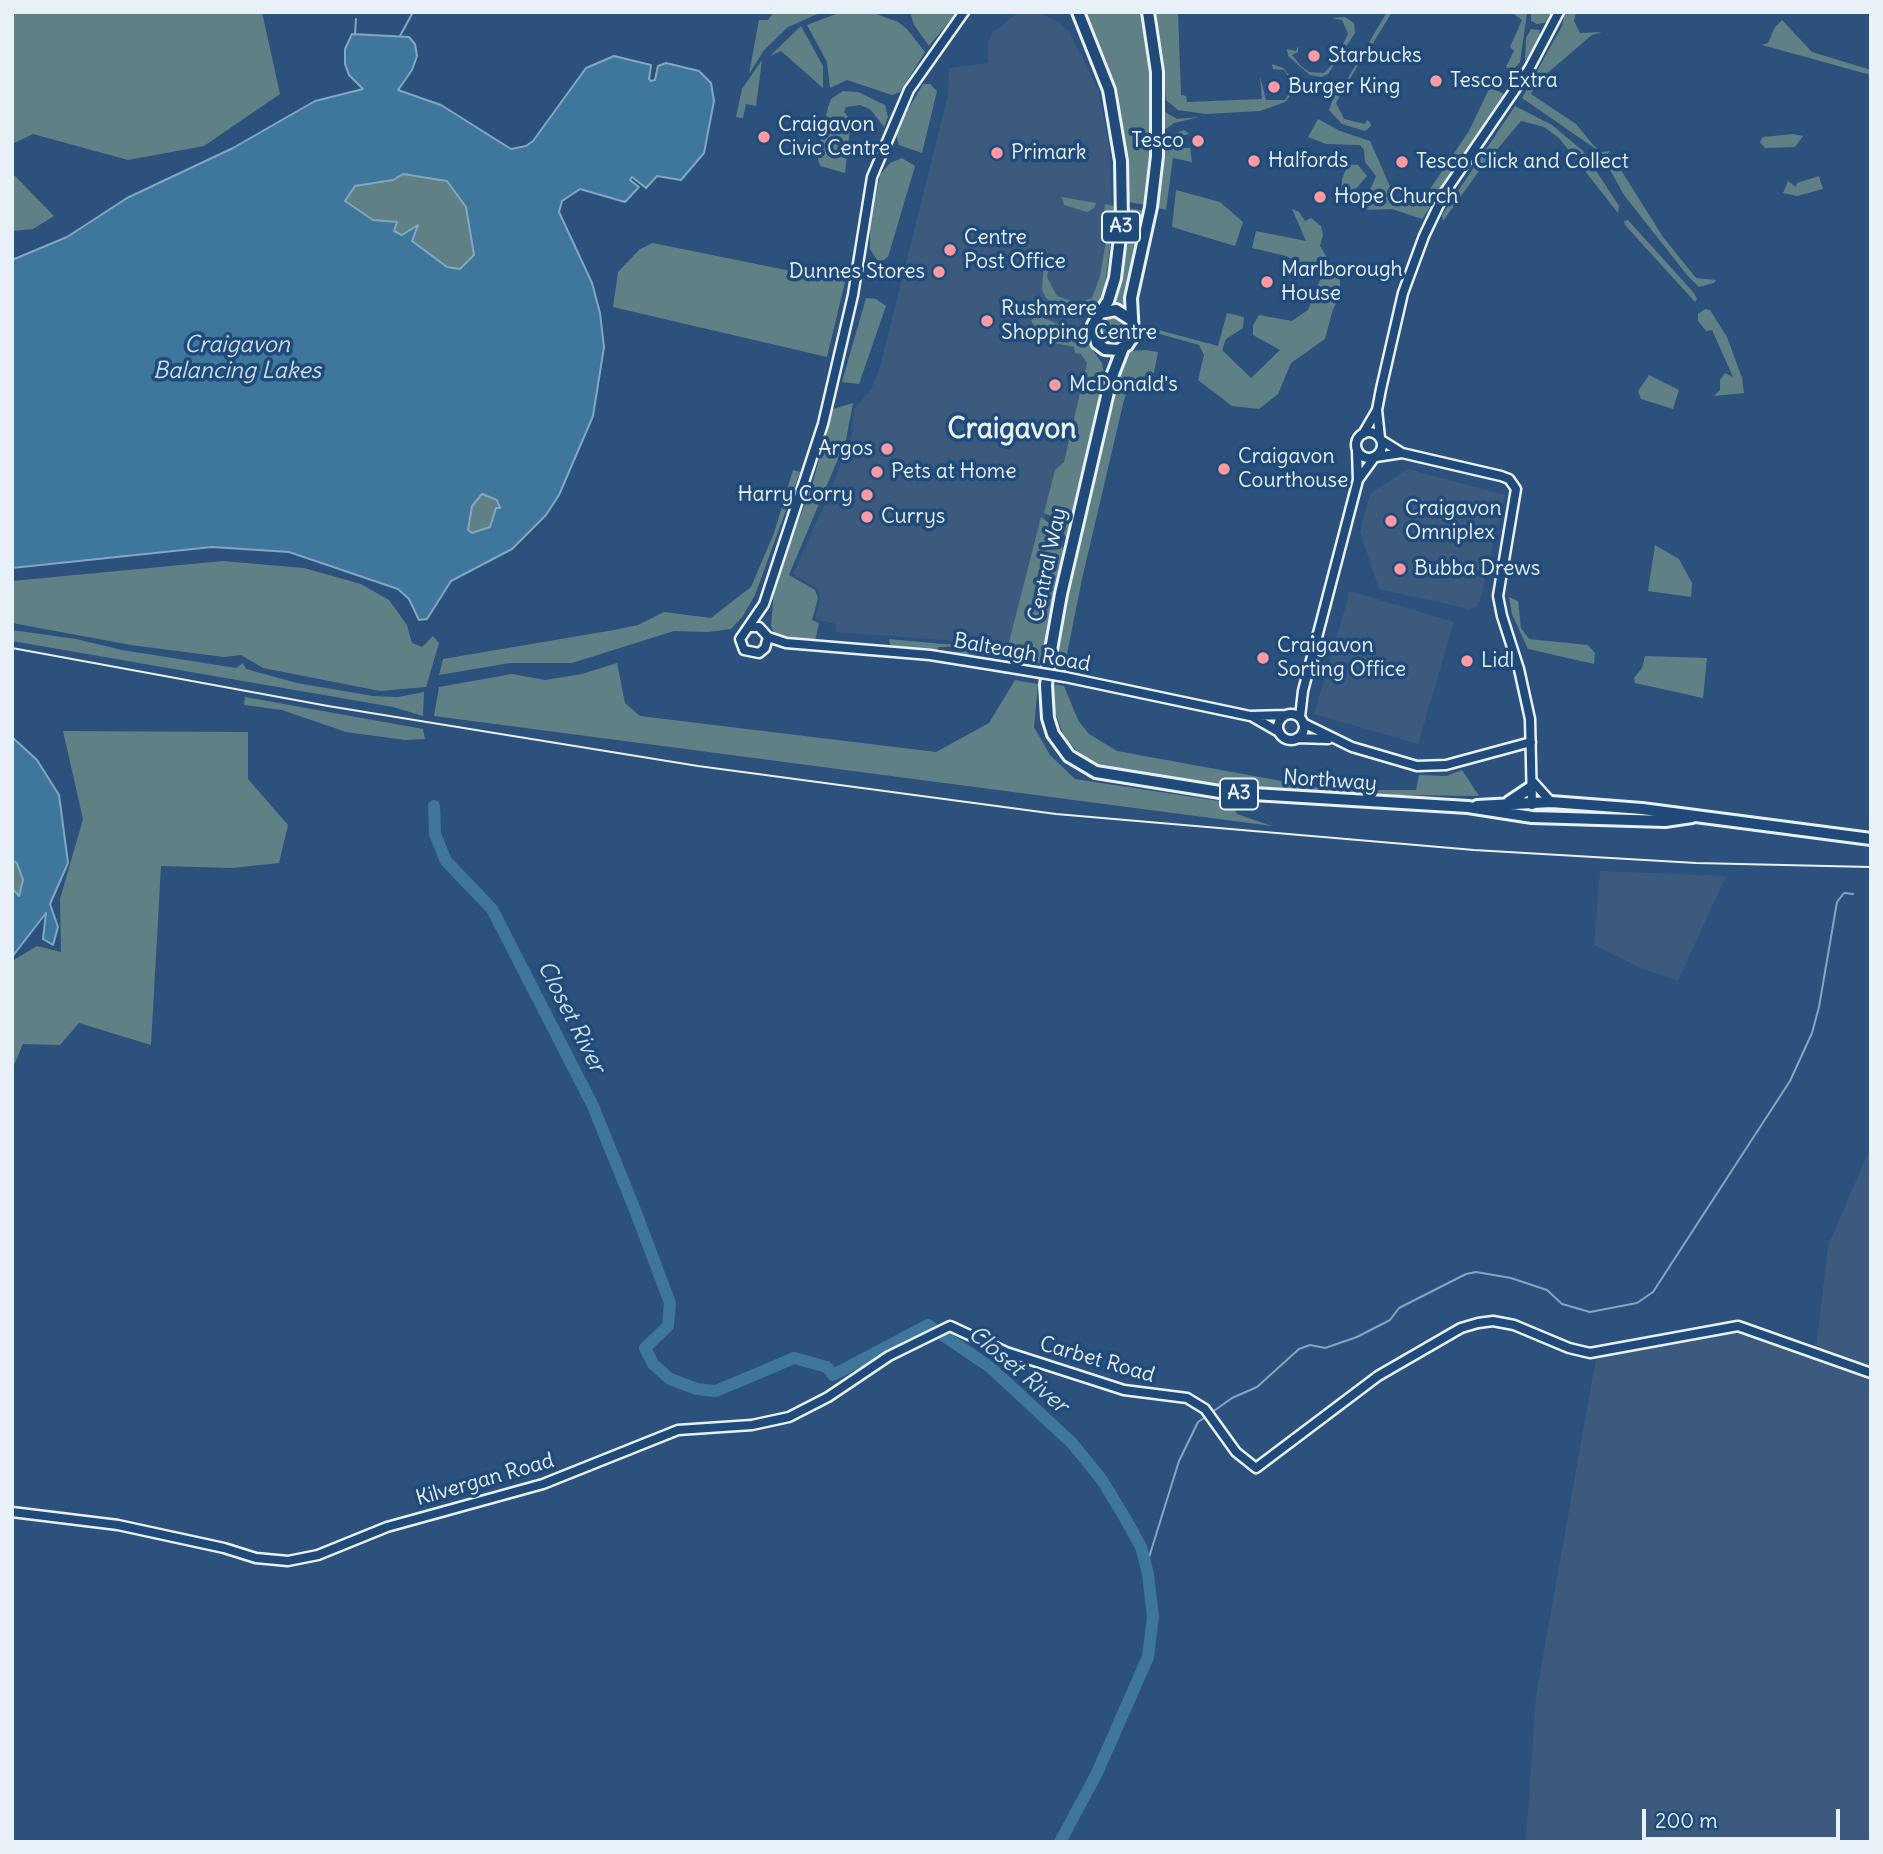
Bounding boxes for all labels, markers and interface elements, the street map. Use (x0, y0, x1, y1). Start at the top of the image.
place label: Starbucks (1328, 43, 1422, 69)
marker: Starbucks (1306, 48, 1322, 64)
place label: Tesco Extra (1450, 68, 1558, 94)
marker: Tesco Extra (1428, 73, 1444, 89)
place label: Burger King (1288, 74, 1401, 100)
marker: Burger King (1266, 79, 1282, 95)
place label: Craigavon Civic Centre (778, 112, 890, 162)
place label: Tesco (1131, 128, 1184, 154)
marker: Craigavon Civic Centre (756, 129, 772, 145)
marker: Tesco (1190, 133, 1206, 149)
place label: Primark (1011, 140, 1087, 166)
marker: Primark (989, 145, 1005, 161)
place label: Halfords (1268, 148, 1348, 174)
place label: Tesco Click and Collect (1416, 149, 1629, 175)
marker: Halfords (1246, 153, 1262, 169)
marker: Tesco Click and Collect (1394, 154, 1410, 170)
place label: Hope Church (1334, 184, 1458, 210)
marker: Hope Church (1312, 189, 1328, 205)
road number: A3 (1102, 212, 1140, 243)
place label: Centre Post Office (964, 225, 1066, 275)
marker: Centre Post Office (942, 242, 958, 258)
place label: Marlborough House (1281, 257, 1403, 307)
place label: Dunnes Stores (789, 259, 925, 285)
marker: Dunnes Stores (931, 264, 947, 280)
marker: Marlborough House (1259, 274, 1275, 290)
place label: Rushmere Shopping Centre (1001, 296, 1157, 346)
marker: Rushmere Shopping Centre (979, 313, 995, 329)
water label: Craigavon Balancing Lakes (153, 331, 321, 385)
place label: McDonald's (1069, 372, 1178, 398)
marker: McDonald's (1047, 377, 1063, 393)
district label: Craigavon (948, 413, 1076, 447)
place label: Argos (818, 436, 873, 462)
marker: Argos (879, 441, 895, 457)
place label: Craigavon Courthouse (1238, 444, 1348, 494)
place label: Pets at Home (891, 459, 1016, 485)
marker: Craigavon Courthouse (1216, 461, 1232, 477)
marker: Pets at Home (869, 464, 885, 480)
place label: Harry Corry (737, 482, 853, 508)
marker: Harry Corry (859, 487, 875, 503)
place label: Craigavon Omniplex (1405, 496, 1502, 546)
place label: Currys (881, 504, 945, 530)
street label: Central Way (1024, 506, 1072, 624)
marker: Currys (859, 509, 875, 525)
marker: Craigavon Omniplex (1383, 513, 1399, 529)
place label: Bubba Drews (1414, 556, 1540, 582)
marker: Bubba Drews (1392, 561, 1408, 577)
street label: Balteagh Road (952, 629, 1092, 677)
place label: Craigavon Sorting Office (1277, 633, 1406, 683)
place label: Lidl (1481, 648, 1514, 674)
marker: Craigavon Sorting Office (1255, 650, 1271, 666)
marker: Lidl (1459, 653, 1475, 669)
street label: Northway (1282, 765, 1378, 797)
road number: A3 (1220, 778, 1258, 810)
water label: Closet River (531, 956, 611, 1078)
water label: Closet River (962, 1320, 1074, 1420)
street label: Carbet Road (1037, 1332, 1157, 1388)
street label: Kilvergan Road (413, 1448, 557, 1512)
scale bar (1645, 1794, 1843, 1838)
text: 200 m (1655, 1807, 1718, 1834)

